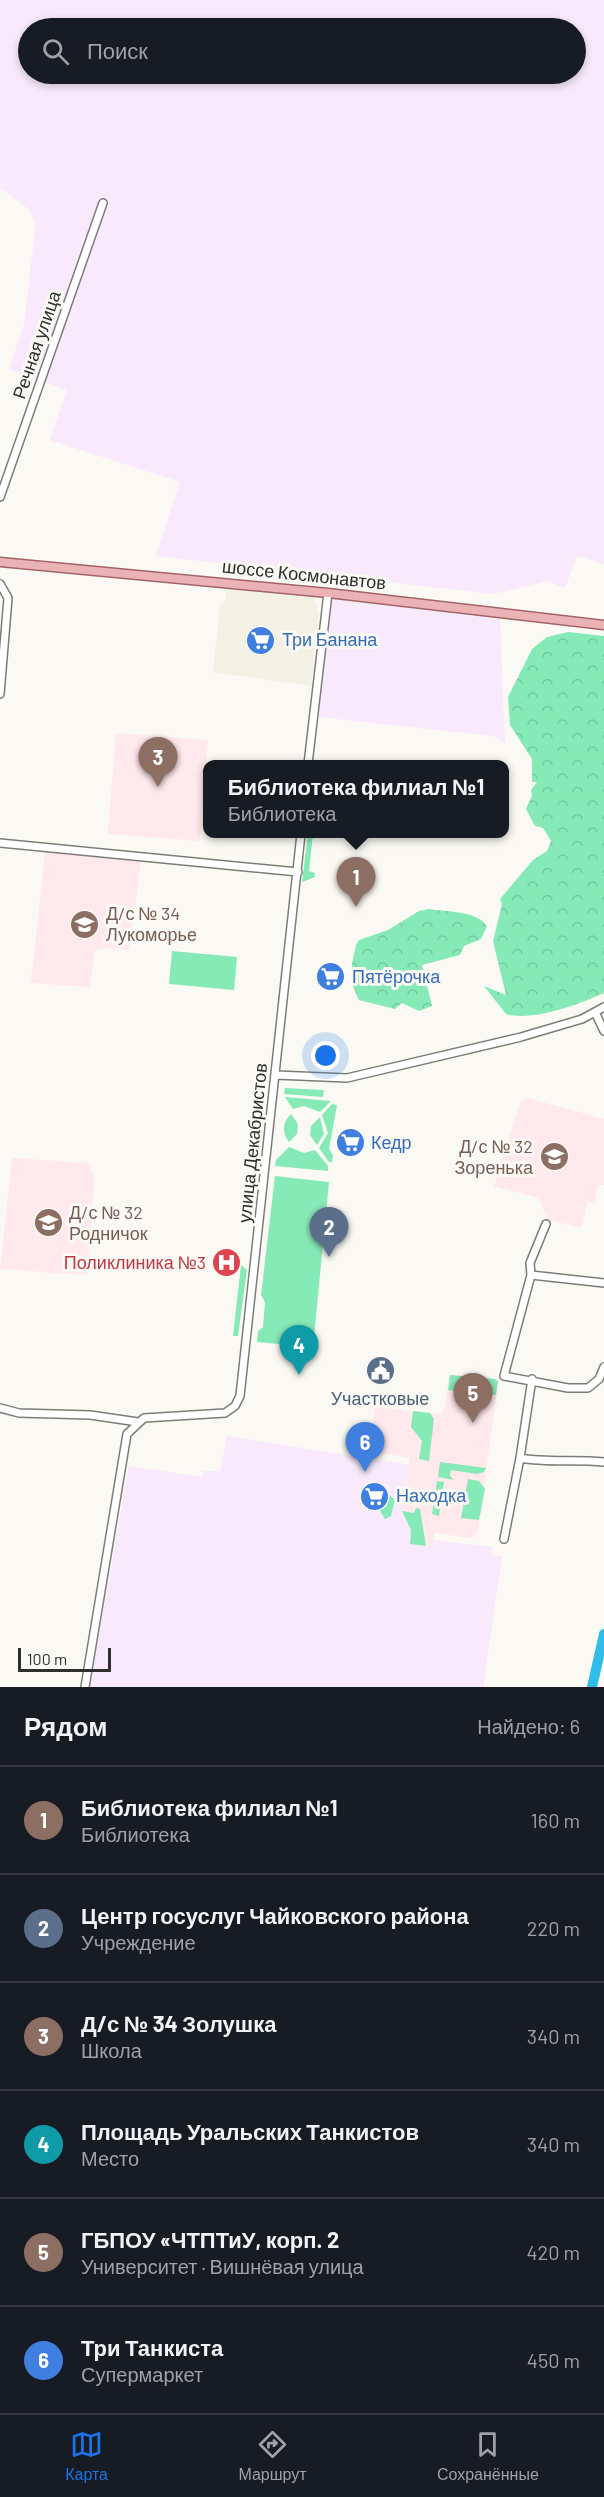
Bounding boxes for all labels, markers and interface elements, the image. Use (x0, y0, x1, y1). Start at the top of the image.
search box (18, 18, 586, 84)
icon: search (39, 35, 72, 68)
text: Поиск (87, 37, 148, 63)
street label: Речная улица (7, 287, 65, 402)
street label: шоссе Космонавтов (221, 554, 387, 594)
supermarket icon: Три Банана (245, 624, 277, 656)
place label: Три Банана (282, 628, 378, 650)
pin: 3 (138, 738, 178, 787)
popup (203, 760, 509, 838)
text: Библиотека филиал №1 (228, 773, 484, 799)
text: Библиотека (228, 801, 336, 825)
pin: 1 (336, 858, 376, 907)
place label: Д/с № 34 Лукоморье (106, 902, 197, 945)
school or university icon: Д/с № 34 Лукоморье (69, 908, 101, 940)
supermarket icon: Пятёрочка (315, 961, 347, 993)
place label: Пятёрочка (352, 965, 441, 987)
your location (311, 1041, 340, 1070)
street label: улица Декабристов (233, 1062, 271, 1224)
supermarket icon: Кедр (334, 1127, 366, 1159)
place label: Кедр (371, 1131, 412, 1153)
place label: Д/с № 32 Зоренька (454, 1135, 534, 1178)
school or university icon: Д/с № 32 Зоренька (538, 1141, 570, 1173)
place label: Д/с № 32 Родничок (69, 1201, 148, 1244)
school or university icon: Д/с № 32 Родничок (32, 1207, 64, 1239)
pin: 2 (310, 1208, 348, 1257)
hospital icon: Поликлиника №3 (211, 1247, 243, 1279)
place label: Поликлиника №3 (64, 1251, 206, 1273)
pin: 4 (280, 1326, 318, 1375)
public building icon: Участковые (364, 1354, 396, 1386)
pin: 5 (454, 1374, 492, 1423)
place label: Участковые (331, 1387, 429, 1409)
pin: 6 (346, 1422, 385, 1472)
supermarket icon: Находка (359, 1480, 391, 1512)
place label: Находка (396, 1484, 467, 1506)
scale bar (18, 1645, 111, 1672)
text: 100 m (27, 1649, 67, 1668)
text: Рядом (24, 1710, 107, 1741)
text: Найдено: 6 (477, 1714, 580, 1738)
text: Библиотека филиал №1 (81, 1794, 338, 1820)
text: 1 (40, 1808, 47, 1832)
text: 160 m (531, 1808, 580, 1832)
text: Библиотека (81, 1822, 190, 1846)
text: Центр госуслуг Чайковского района (81, 1902, 469, 1928)
text: 2 (38, 1916, 49, 1940)
text: 220 m (527, 1916, 580, 1940)
text: Учреждение (81, 1930, 196, 1954)
text: Д/с № 34 Золушка (81, 2010, 276, 2036)
text: 3 (38, 2024, 49, 2048)
text: 340 m (527, 2024, 580, 2048)
text: Школа (81, 2038, 142, 2062)
text: Площадь Уральских Танкистов (81, 2118, 419, 2144)
text: 4 (37, 2132, 50, 2156)
text: 340 m (527, 2132, 580, 2156)
text: Место (81, 2146, 139, 2170)
text: ГБПОУ «ЧТПТиУ, корп. 2 (81, 2226, 339, 2252)
text: 5 (38, 2240, 49, 2264)
text: 420 m (526, 2240, 580, 2264)
text: Университет · Вишнёвая улица (81, 2254, 364, 2278)
text: Три Танкиста (81, 2334, 223, 2360)
text: 6 (38, 2348, 49, 2372)
text: 450 m (527, 2348, 580, 2372)
text: Супермаркет (81, 2362, 203, 2386)
tab: Карта (65, 2428, 108, 2484)
tab: Маршрут (238, 2428, 307, 2484)
tab: Сохранённые (437, 2428, 539, 2484)

